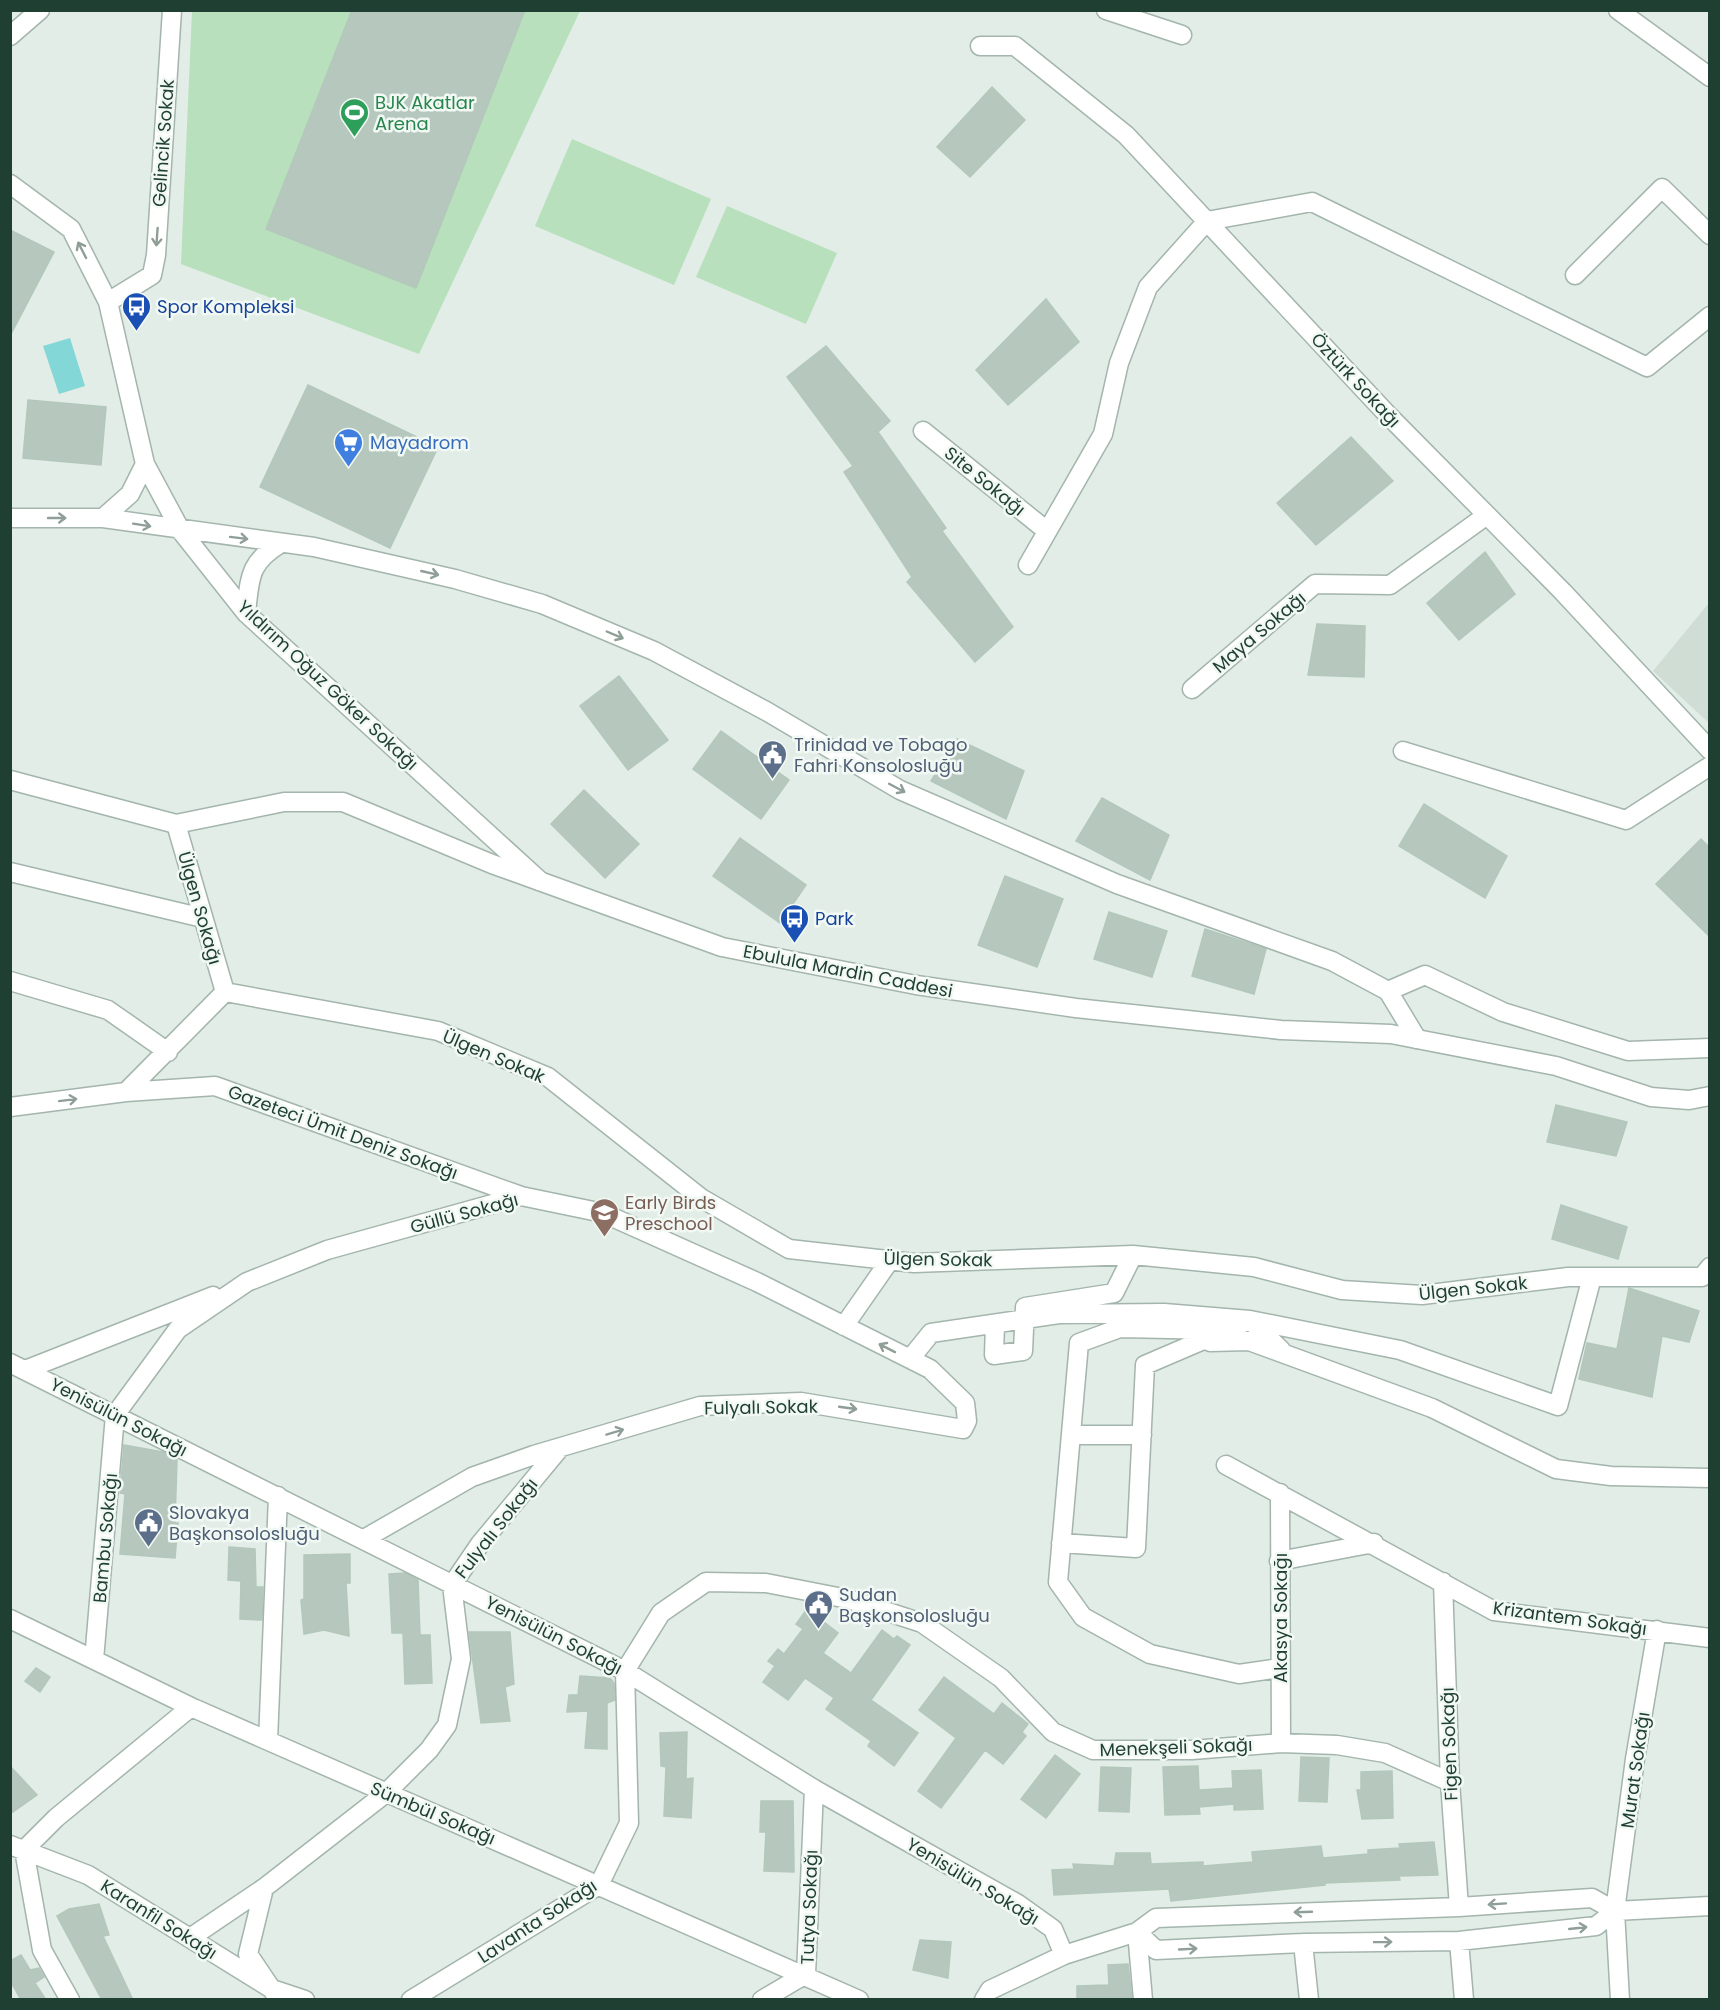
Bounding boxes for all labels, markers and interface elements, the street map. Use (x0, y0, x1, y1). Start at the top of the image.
street label: Gelincik Sokak (146, 78, 180, 208)
place label: BJK Akatlar Arena (375, 90, 475, 136)
sports icon: BJK Akatlar Arena (338, 96, 370, 138)
one-way arrow (151, 226, 162, 246)
one-way arrow (76, 241, 87, 259)
bus stop icon: Spor Kompleksi (120, 290, 152, 332)
place label: Spor Kompleksi (157, 294, 294, 319)
street label: Öztürk Sokağı (1305, 327, 1407, 433)
supermarket icon: Mayadrom (333, 426, 365, 468)
place label: Mayadrom (370, 430, 469, 455)
street label: Site Sokağı (939, 441, 1031, 521)
one-way arrow (46, 512, 66, 524)
one-way arrow (131, 519, 151, 530)
one-way arrow (228, 533, 248, 544)
one-way arrow (421, 568, 440, 580)
street label: Maya Sokağı (1207, 585, 1311, 679)
street label: Yıldırım Oğuz Göker Sokağı (232, 594, 424, 776)
one-way arrow (605, 630, 624, 641)
place label: Trinidad ve Tobago Fahri Konsolosluğu (794, 732, 967, 778)
public building icon: Trinidad ve Tobago Fahri Konsolosluğu (757, 738, 789, 780)
one-way arrow (888, 782, 905, 794)
street label: Ülgen Sokağı (172, 849, 228, 967)
bus stop icon: Park (778, 902, 810, 944)
place label: Park (815, 906, 854, 931)
street label: Ebulula Mardin Caddesi (741, 938, 955, 1004)
street label: Ülgen Sokak (439, 1023, 550, 1089)
street label: Gazeteci Ümit Deniz Sokağı (225, 1079, 461, 1185)
one-way arrow (58, 1094, 78, 1105)
street label: Güllü Sokağı (407, 1187, 521, 1239)
place label: Early Birds Preschool (625, 1190, 716, 1236)
school or university icon: Early Birds Preschool (588, 1196, 620, 1238)
street label: Ülgen Sokak (883, 1246, 993, 1272)
street label: Ülgen Sokak (1417, 1270, 1529, 1306)
one-way arrow (879, 1341, 897, 1353)
street label: Yenisülün Sokağı (46, 1372, 192, 1462)
street label: Fulyalı Sokak (704, 1393, 819, 1420)
one-way arrow (837, 1403, 857, 1414)
one-way arrow (605, 1426, 624, 1437)
street label: Bambu Sokağı (87, 1472, 123, 1604)
street label: Fulyalı Sokağı (449, 1473, 543, 1583)
place label: Slovakya Başkonsolosluğu (169, 1500, 320, 1546)
public building icon: Slovakya Başkonsolosluğu (132, 1506, 164, 1548)
street label: Akasya Sokağı (1268, 1553, 1293, 1683)
place label: Sudan Başkonsolosluğu (839, 1582, 990, 1628)
public building icon: Sudan Başkonsolosluğu (802, 1588, 834, 1630)
street label: Yenisülün Sokağı (481, 1590, 627, 1680)
street label: Krizantem Sokağı (1492, 1595, 1648, 1641)
street label: Figen Sokağı (1435, 1687, 1463, 1801)
street label: Murat Sokağı (1614, 1710, 1656, 1830)
street label: Menekşeli Sokağı (1099, 1732, 1253, 1762)
street label: Sümbül Sokağı (367, 1775, 499, 1851)
street label: Yenisülün Sokağı (902, 1831, 1044, 1931)
street label: Tutya Sokağı (795, 1849, 823, 1965)
street label: Karanfil Sokağı (96, 1873, 222, 1965)
street label: Lavanta Sokağı (473, 1873, 601, 1969)
one-way arrow (1488, 1899, 1508, 1910)
one-way arrow (1293, 1906, 1313, 1917)
one-way arrow (1567, 1922, 1587, 1933)
one-way arrow (1373, 1936, 1393, 1947)
one-way arrow (1178, 1943, 1198, 1954)

